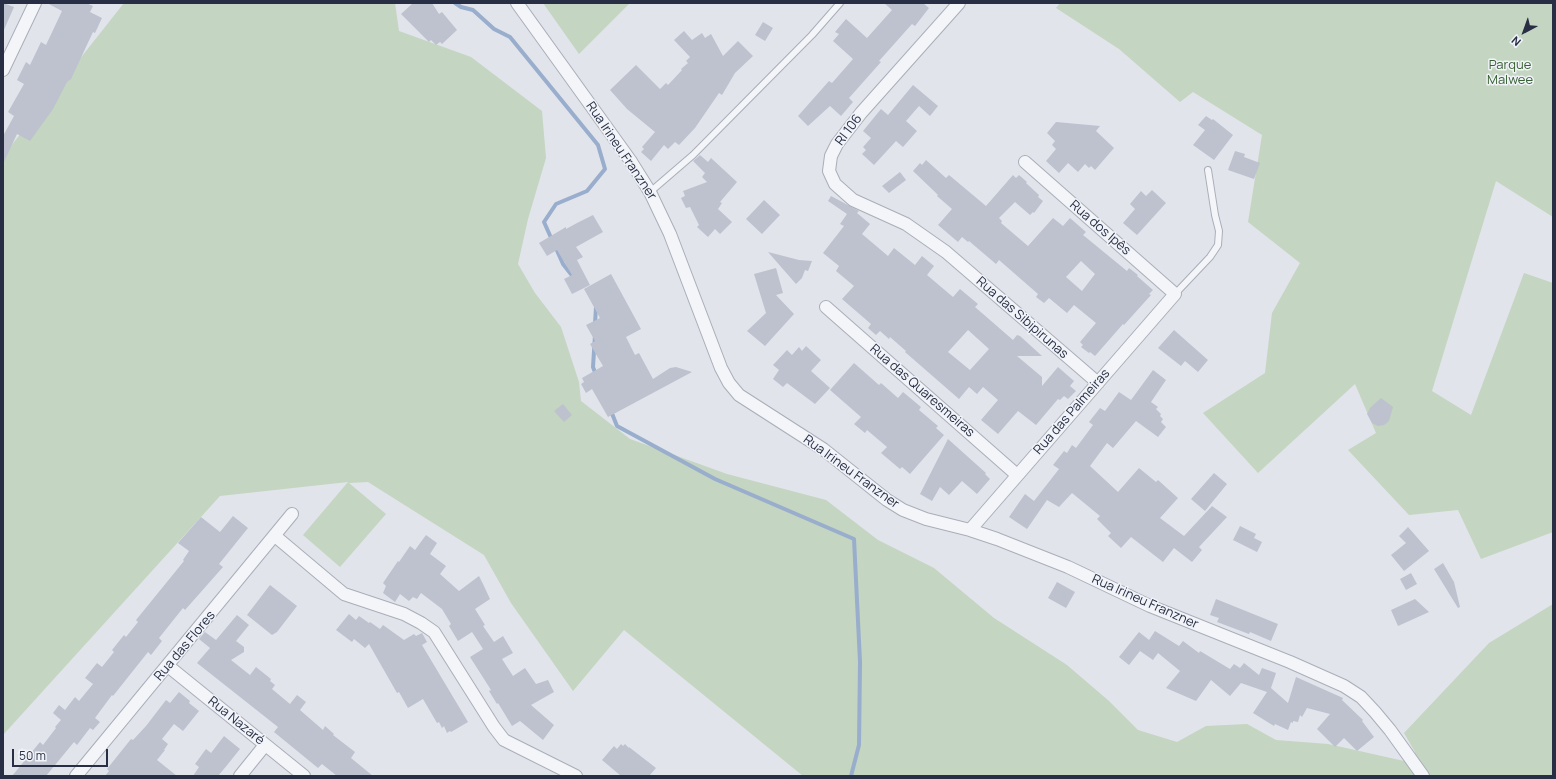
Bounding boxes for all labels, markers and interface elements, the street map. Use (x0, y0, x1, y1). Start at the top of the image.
north arrow (1504, 12, 1544, 52)
text: N (1508, 33, 1524, 50)
park label: Parque Malwee (1487, 57, 1533, 88)
street label: Rua Irineu Franzner (582, 99, 660, 203)
street label: RI 106 (832, 111, 866, 149)
street label: Rua dos Ipês (1066, 197, 1134, 259)
street label: Rua das Sibipirunas (973, 274, 1071, 362)
street label: Rua das Quaresmeiras (867, 341, 977, 441)
street label: Rua das Palmeiras (1031, 366, 1113, 458)
street label: Rua Irineu Franzner (800, 432, 902, 512)
street label: Rua Irineu Franzner (1089, 572, 1201, 632)
street label: Rua das Flores (151, 608, 219, 684)
street label: Rua Nazaré (205, 694, 267, 748)
scale bar (14, 741, 110, 767)
text: 50 m (19, 747, 46, 764)

